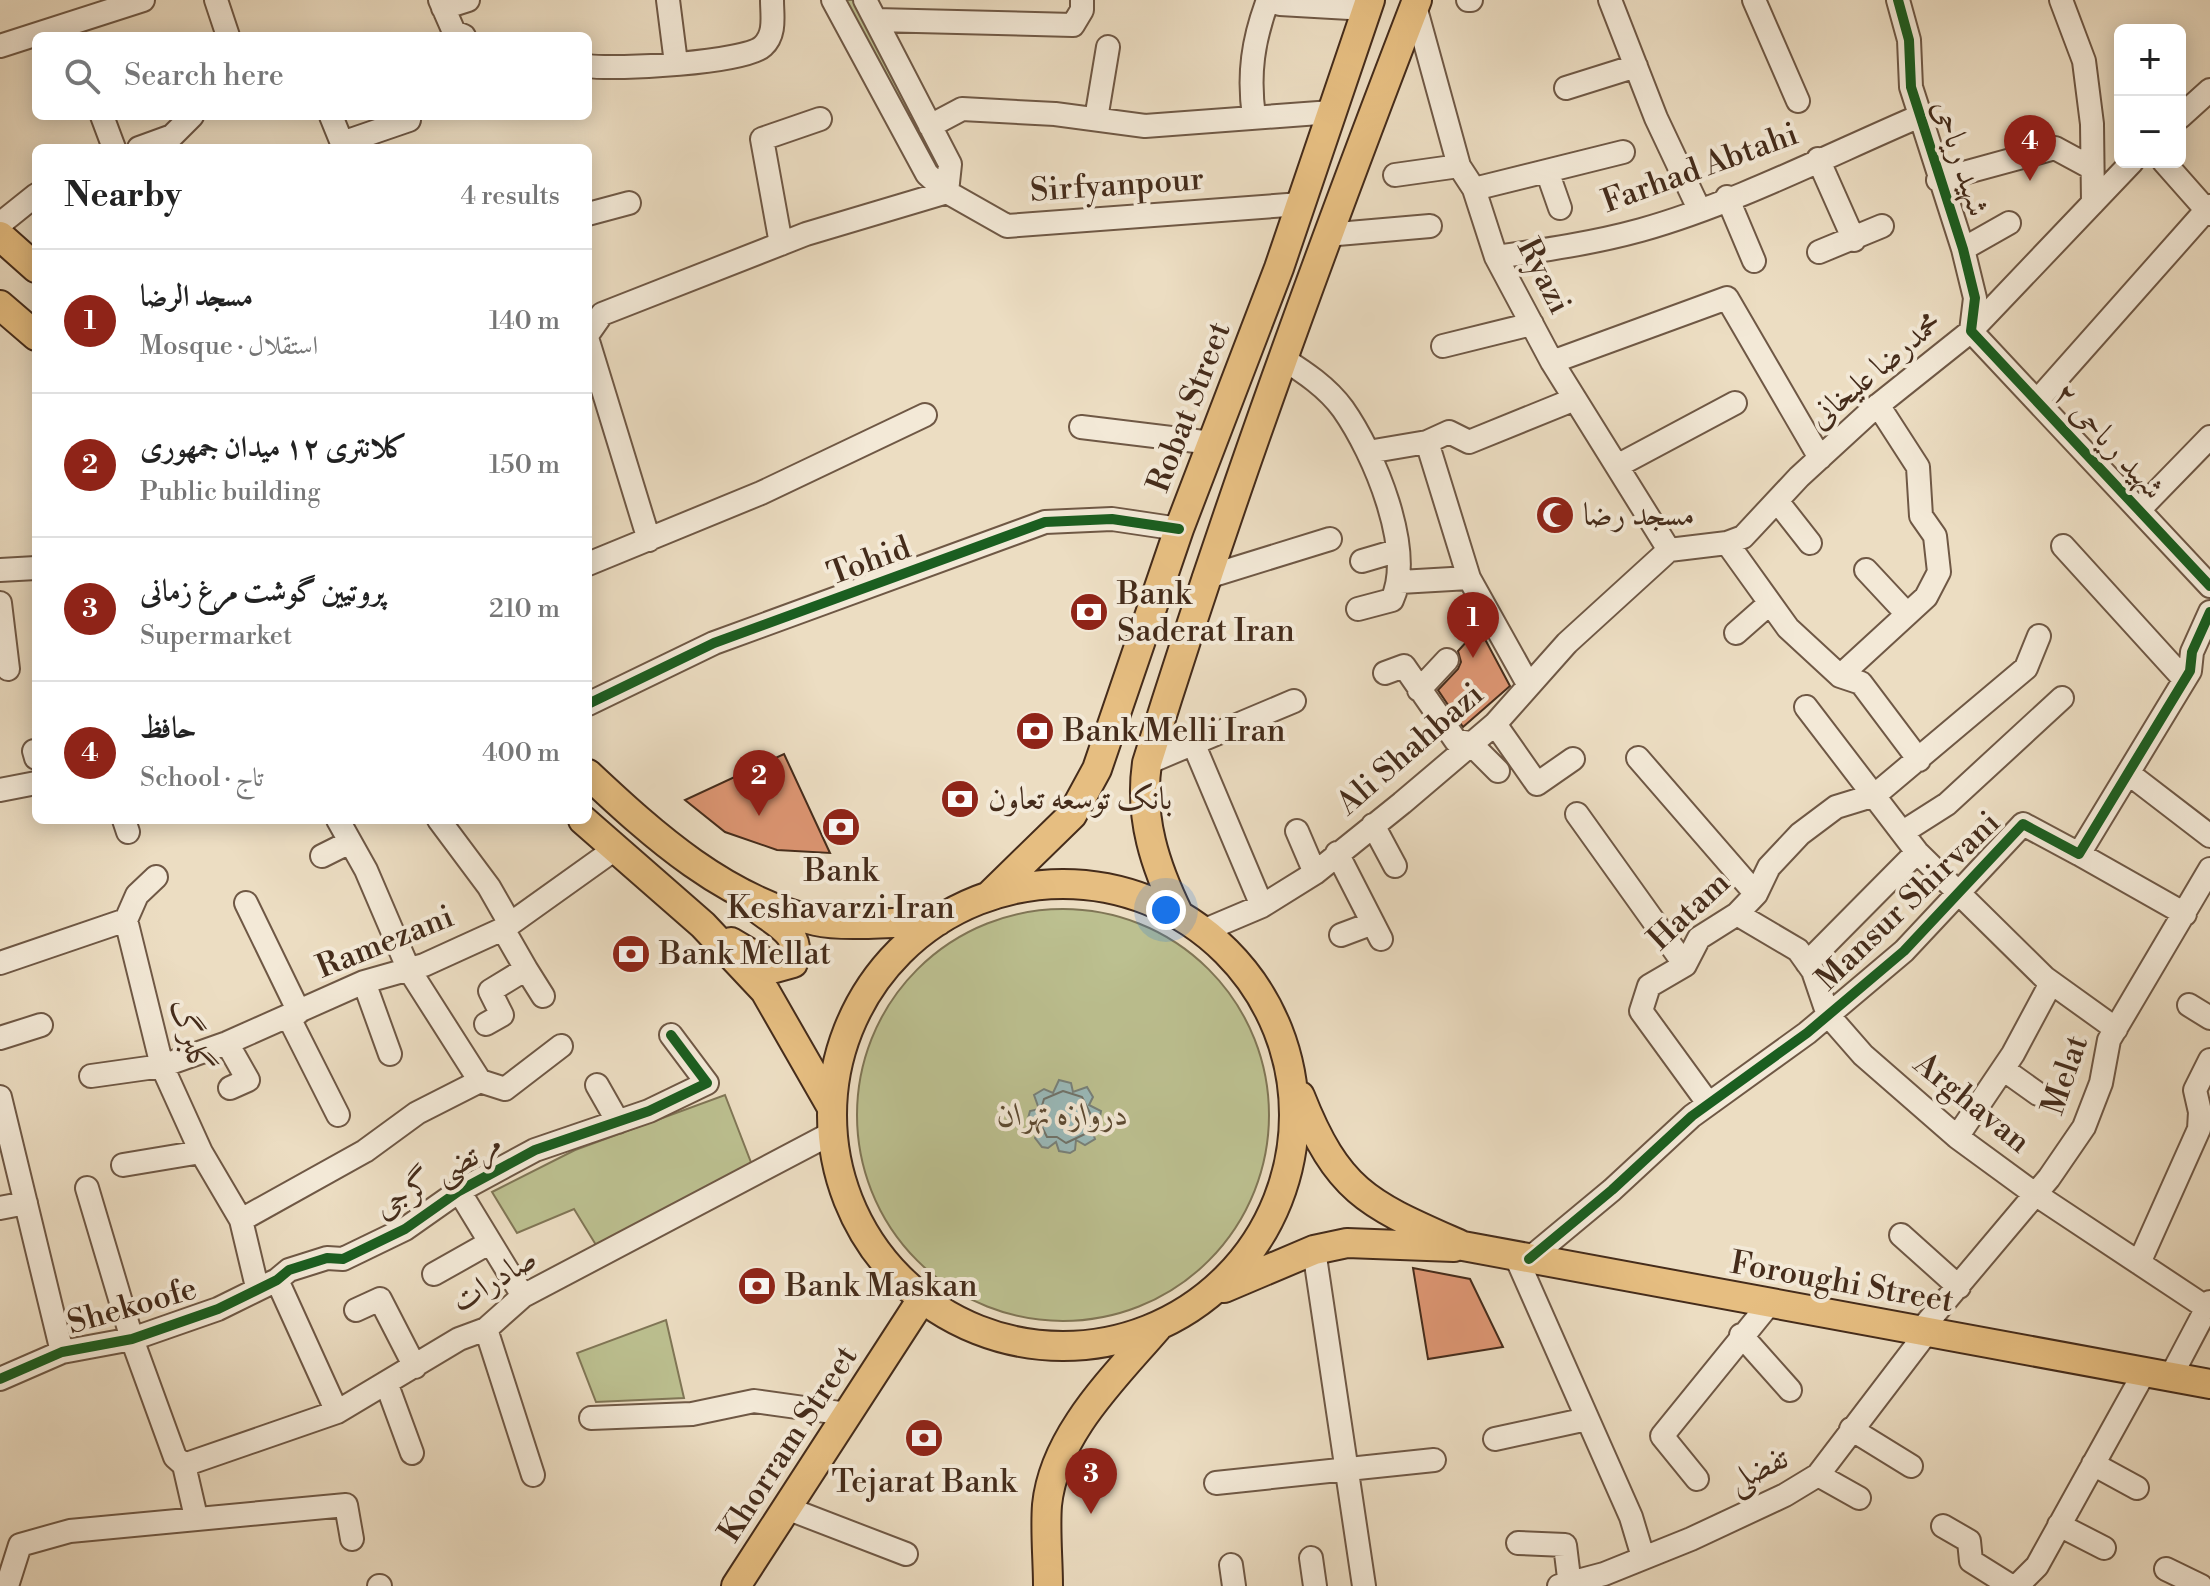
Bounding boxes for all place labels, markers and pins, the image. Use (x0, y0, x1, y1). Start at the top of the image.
pin: 4 (2004, 115, 2056, 181)
mosque icon: مسجد رضا (1534, 494, 1576, 536)
place label: مسجد رضا (1583, 495, 1695, 535)
place label: Bank Saderat Iran (1116, 574, 1295, 651)
bank icon: Bank Saderat Iran (1068, 591, 1110, 633)
pin: 1 (1447, 592, 1499, 658)
bank icon: Bank Melli Iran (1014, 710, 1056, 752)
place label: Bank Melli Iran (1062, 711, 1286, 751)
pin: 2 (733, 750, 785, 816)
bank icon: بانک توسعه تعاون (939, 778, 981, 820)
place label: بانک توسعه تعاون (988, 779, 1172, 819)
bank icon: Bank Keshavarzi Iran (820, 806, 862, 848)
place label: Bank Keshavarzi Iran (727, 851, 955, 928)
bank icon: Bank Mellat (610, 933, 652, 975)
place label: Bank Mellat (658, 934, 831, 974)
bank icon: Bank Maskan (736, 1265, 778, 1307)
place label: Bank Maskan (784, 1266, 978, 1306)
bank icon: Tejarat Bank (903, 1417, 945, 1459)
pin: 3 (1065, 1448, 1117, 1514)
place label: Tejarat Bank (832, 1462, 1019, 1502)

